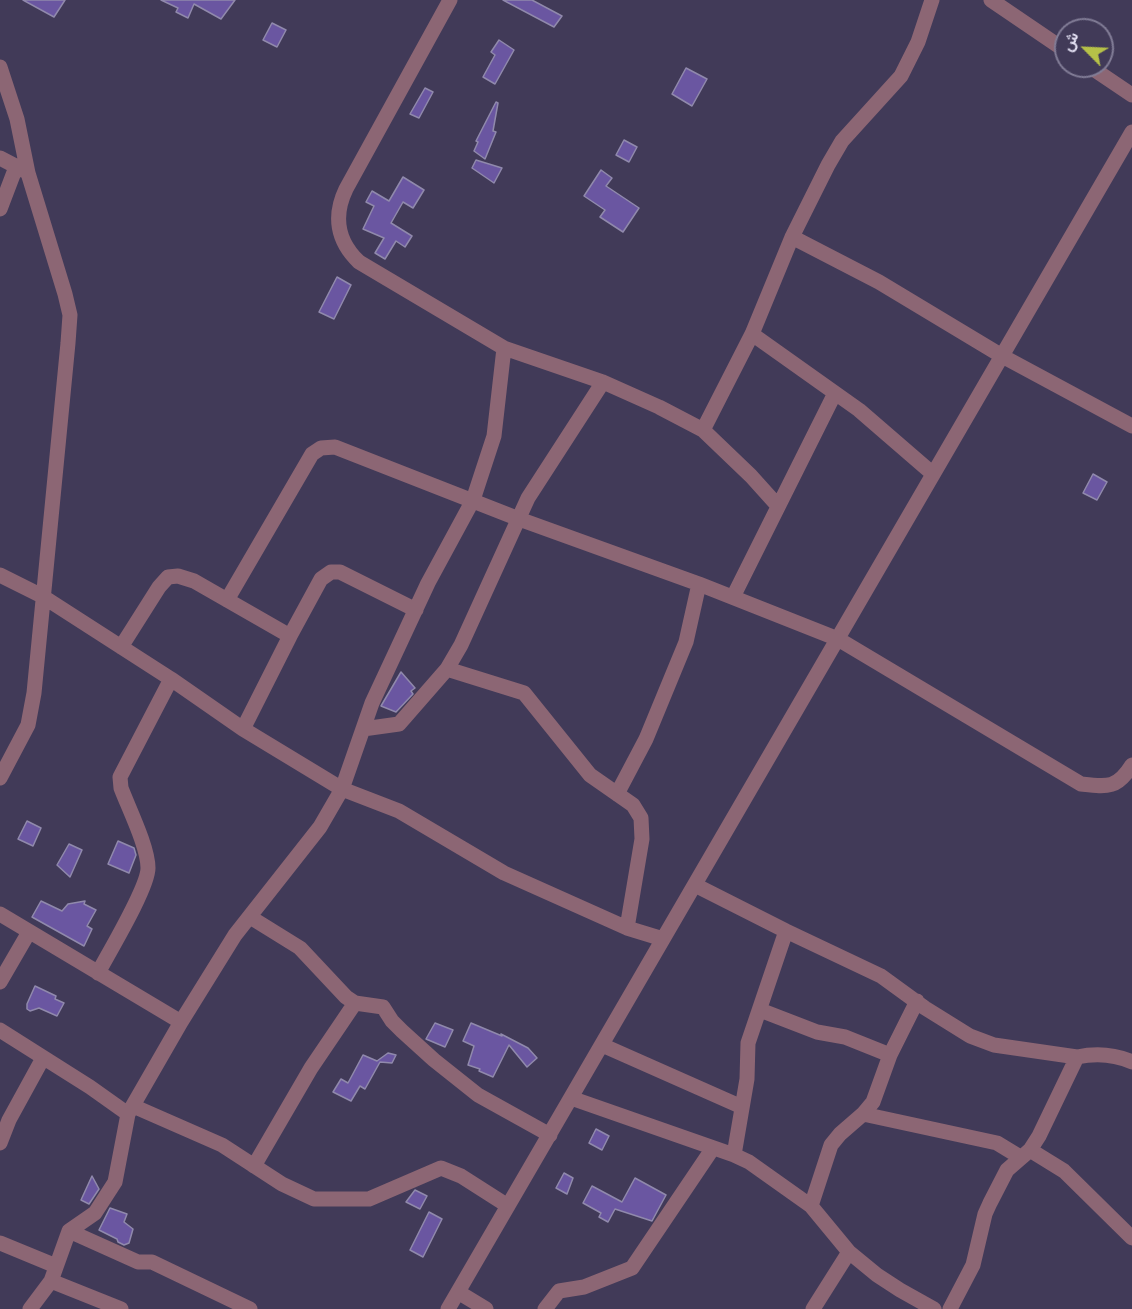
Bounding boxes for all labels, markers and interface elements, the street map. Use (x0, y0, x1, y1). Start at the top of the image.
north arrow (1054, 18, 1114, 78)
text: ش (1057, 29, 1082, 54)

